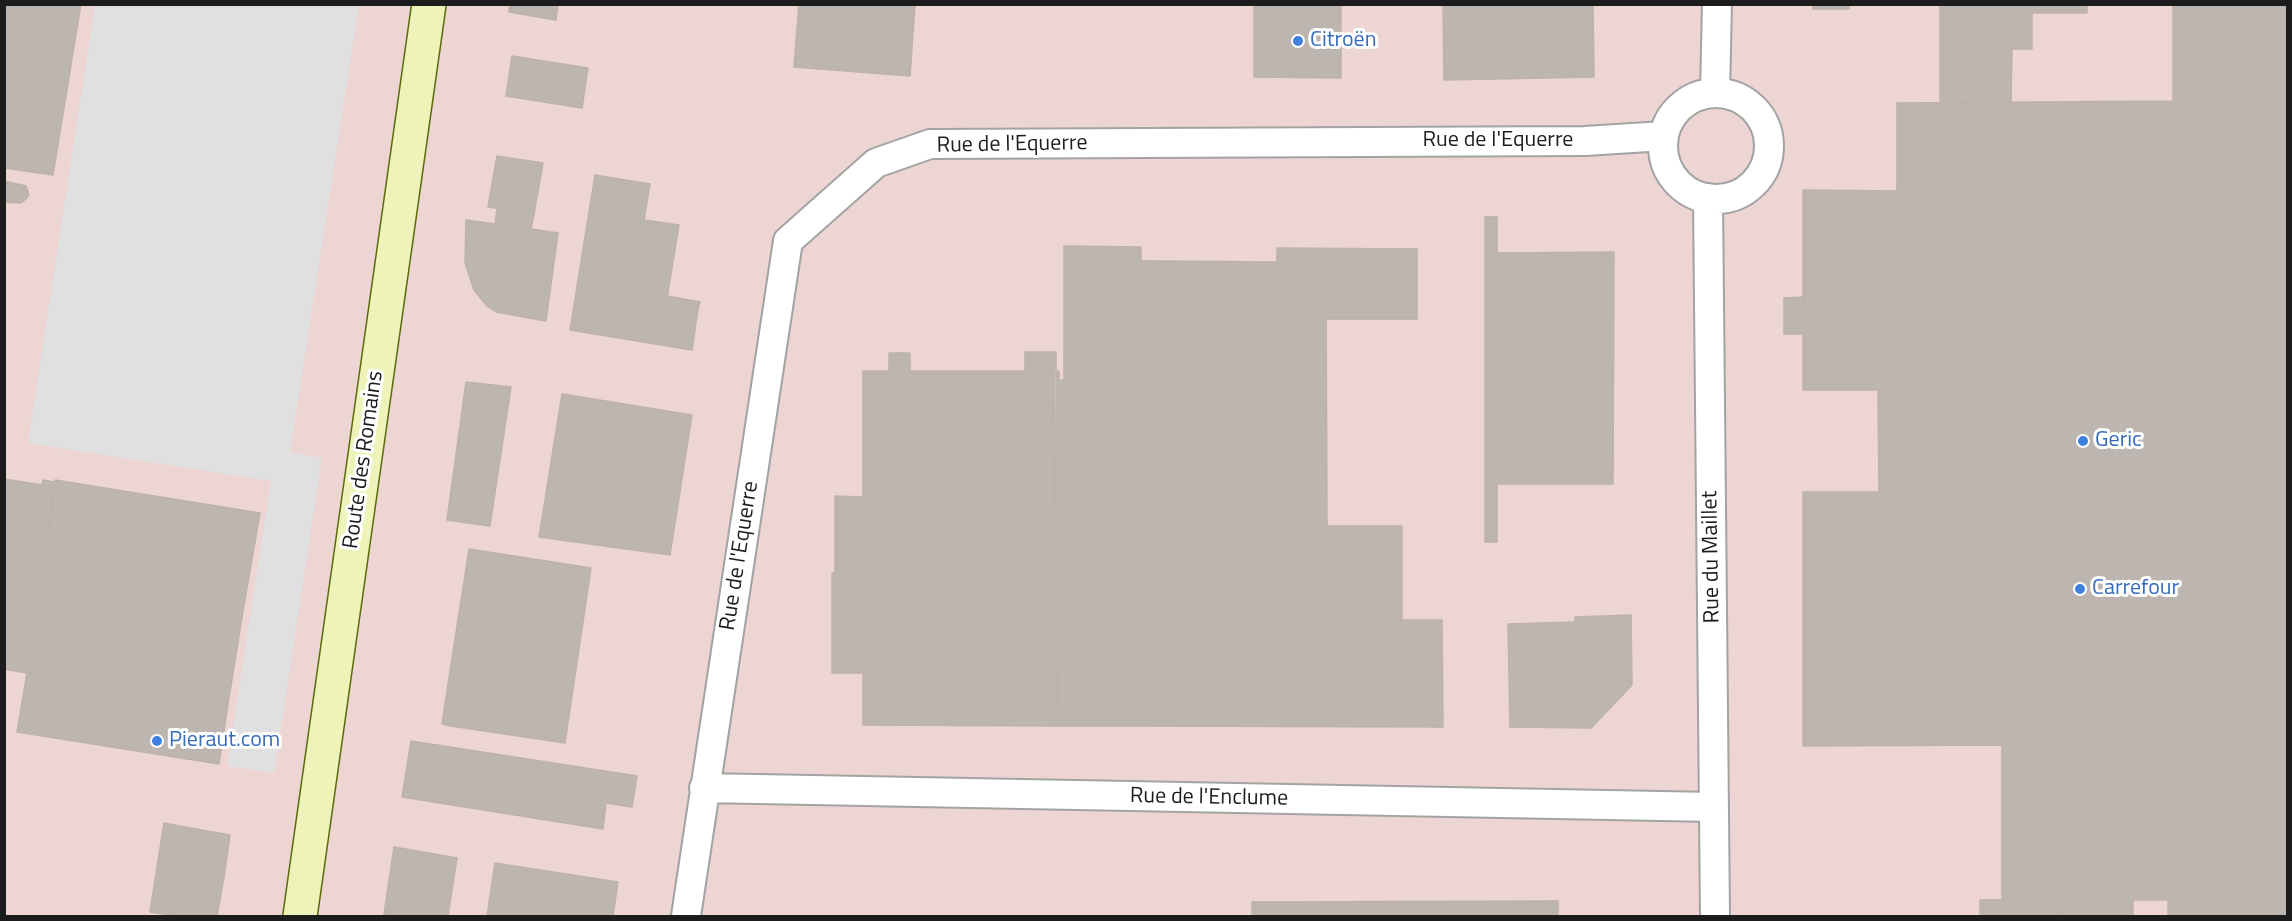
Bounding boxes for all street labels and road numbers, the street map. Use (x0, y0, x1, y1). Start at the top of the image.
street label: Rue de l'Equerre (1423, 128, 1573, 154)
street label: Rue de l'Equerre (936, 130, 1088, 160)
street label: Route des Romains (338, 369, 390, 551)
street label: Rue de l'Equerre (715, 479, 765, 633)
street label: Rue du Maillet (1698, 491, 1726, 623)
street label: Rue de l'Enclume (1130, 783, 1288, 813)

